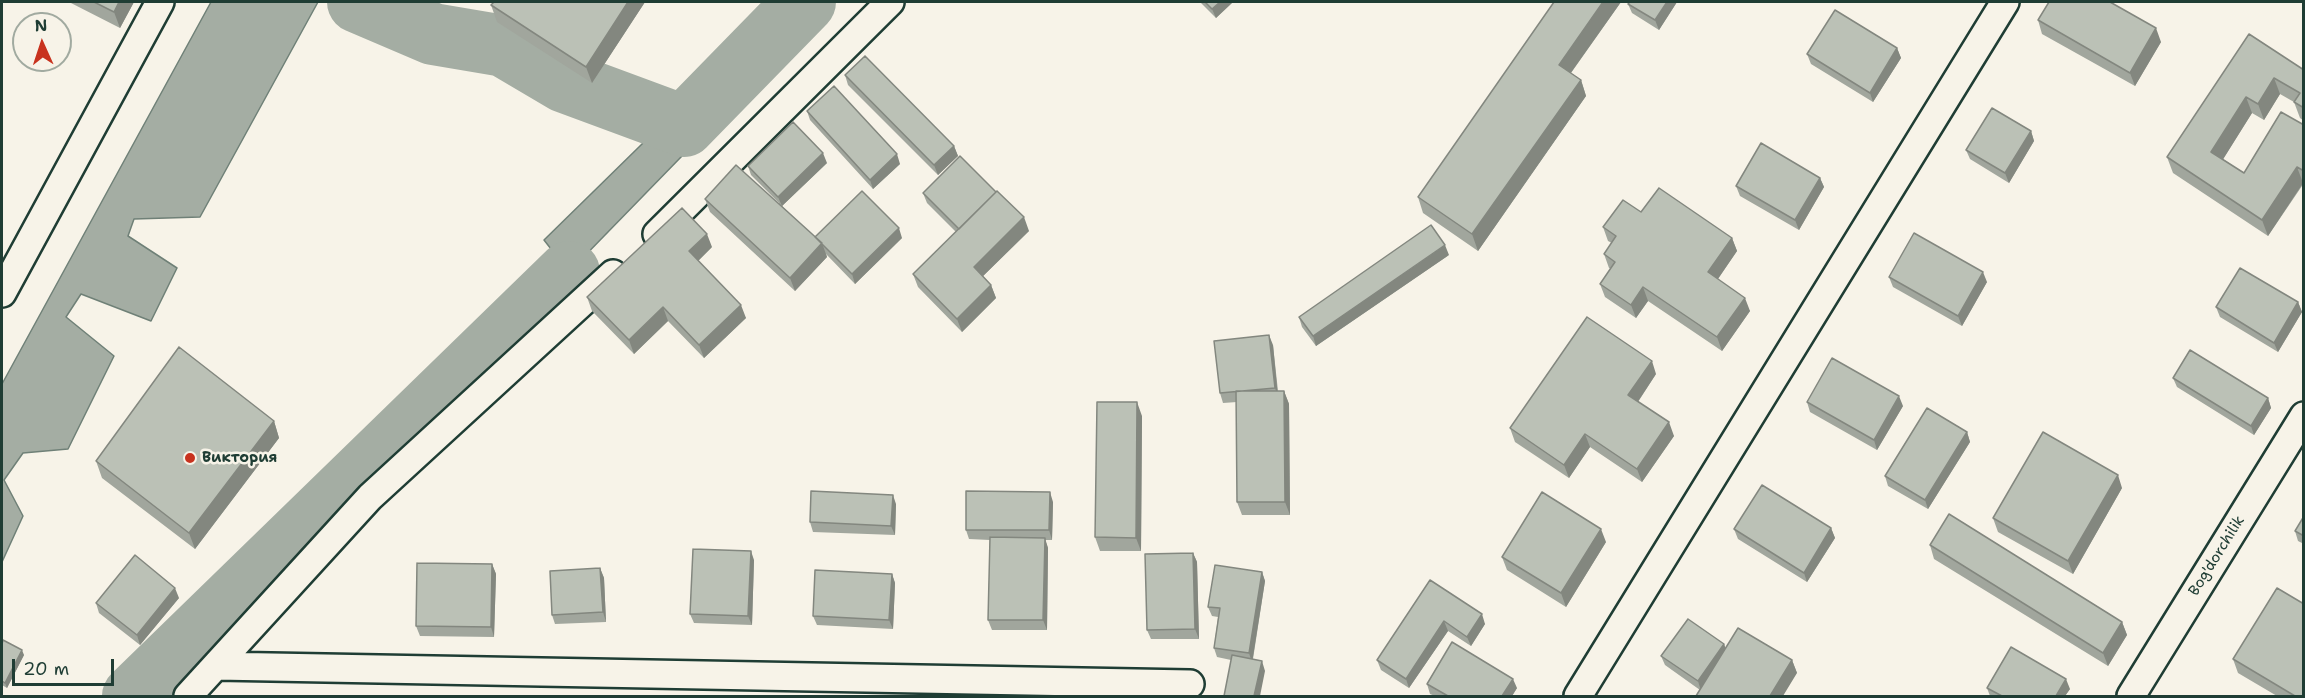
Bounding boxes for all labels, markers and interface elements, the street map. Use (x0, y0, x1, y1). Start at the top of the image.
north arrow (12, 12, 72, 72)
text: N (34, 15, 48, 36)
place label: Виктория (202, 449, 277, 467)
marker: Виктория (183, 451, 197, 465)
street label: Bog'dorchilik (2185, 513, 2249, 599)
scale bar (15, 647, 117, 685)
text: 20 m (23, 657, 69, 681)

